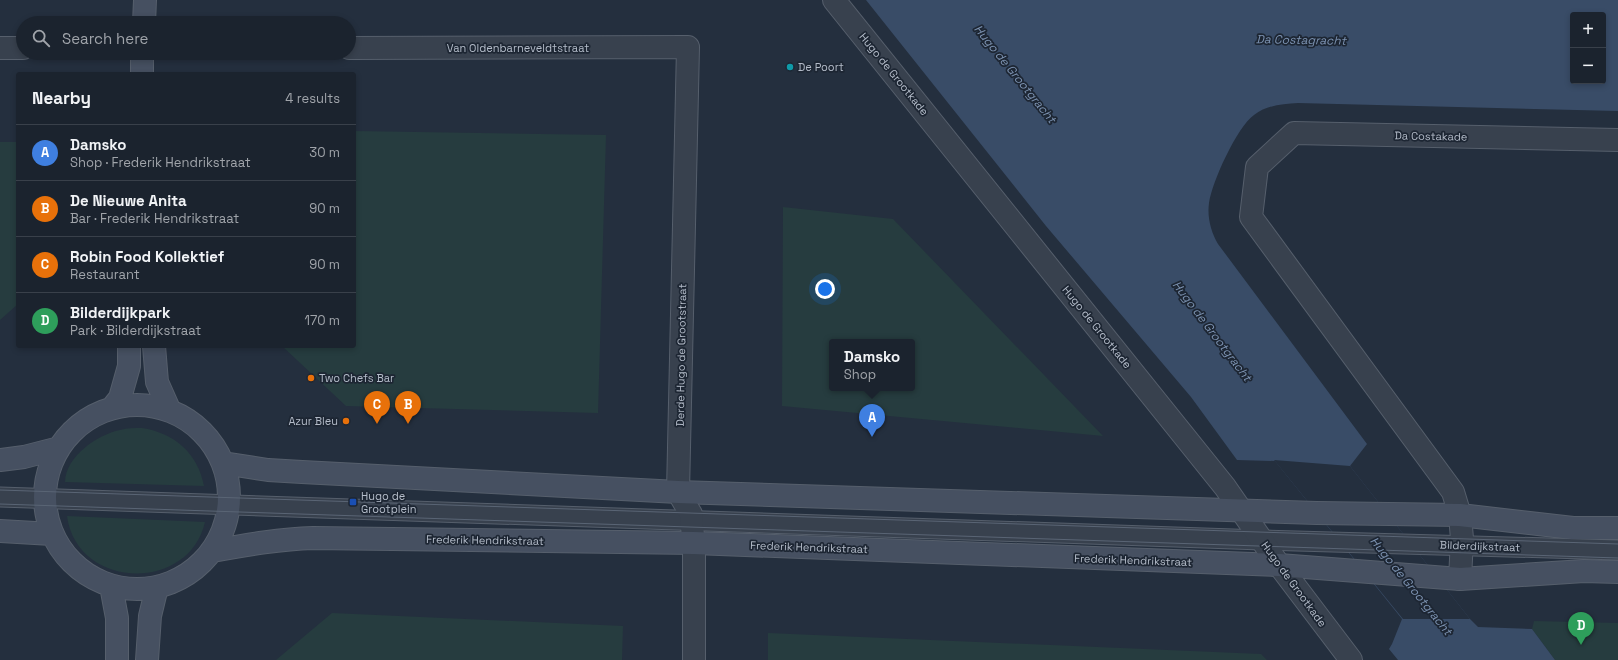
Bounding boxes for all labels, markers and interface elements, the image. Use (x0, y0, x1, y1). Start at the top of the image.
map controls (1570, 12, 1606, 84)
button: + (1570, 12, 1606, 48)
search box (16, 16, 356, 60)
water label: Hugo de Grootgracht (970, 22, 1061, 128)
icon: search (30, 27, 52, 49)
text: Search here (62, 29, 148, 48)
street label: Hugo de Grootkade (856, 30, 932, 118)
water label: Da Costagracht (1256, 31, 1348, 49)
street label: Van Oldenbarneveldtstraat (447, 41, 589, 55)
button: − (1570, 48, 1606, 84)
place label: De Poort (798, 60, 844, 74)
marker: De Poort (785, 62, 795, 72)
text: Nearby (32, 87, 91, 109)
text: 4 results (285, 90, 340, 107)
street label: Da Costakade (1394, 128, 1468, 144)
text: Damsko (70, 135, 127, 154)
text: A (41, 144, 49, 161)
text: 30 m (309, 144, 340, 161)
text: Shop · Frederik Hendrikstraat (70, 154, 251, 171)
text: De Nieuwe Anita (70, 191, 187, 210)
text: B (41, 200, 49, 217)
text: 90 m (309, 200, 340, 217)
text: Bar · Frederik Hendrikstraat (70, 210, 239, 227)
text: Robin Food Kollektief (70, 247, 224, 266)
text: C (41, 256, 49, 273)
text: 90 m (309, 256, 340, 273)
text: Restaurant (70, 266, 140, 283)
water label: Hugo de Grootgracht (1169, 277, 1256, 386)
your location (815, 279, 835, 299)
street label: Derde Hugo de Grootstraat (673, 283, 689, 427)
street label: Hugo de Grootkade (1059, 283, 1135, 371)
text: Bilderdijkpark (70, 303, 171, 322)
text: D (41, 312, 49, 329)
text: 170 m (304, 312, 340, 329)
text: Park · Bilderdijkstraat (70, 322, 201, 339)
popup (829, 339, 915, 391)
text: Damsko (844, 347, 900, 366)
text: Shop (844, 366, 876, 383)
place label: Two Chefs Bar (319, 371, 394, 385)
marker: Two Chefs Bar (306, 373, 316, 383)
pin: C (364, 391, 390, 424)
pin: B (395, 391, 421, 424)
pin: A (859, 404, 885, 437)
place label: Azur Bleu (288, 414, 338, 428)
marker: Azur Bleu (341, 416, 351, 426)
place label: Hugo de Grootplein (361, 489, 416, 516)
marker: Hugo de Grootplein (348, 497, 358, 507)
street label: Frederik Hendrikstraat (426, 532, 544, 548)
water label: Hugo de Grootgracht (1366, 534, 1457, 640)
street label: Frederik Hendrikstraat (750, 538, 868, 556)
street label: Bilderdijkstraat (1440, 538, 1520, 554)
street label: Hugo de Grootkade (1258, 539, 1330, 629)
street label: Frederik Hendrikstraat (1074, 551, 1192, 569)
pin: D (1568, 612, 1594, 645)

